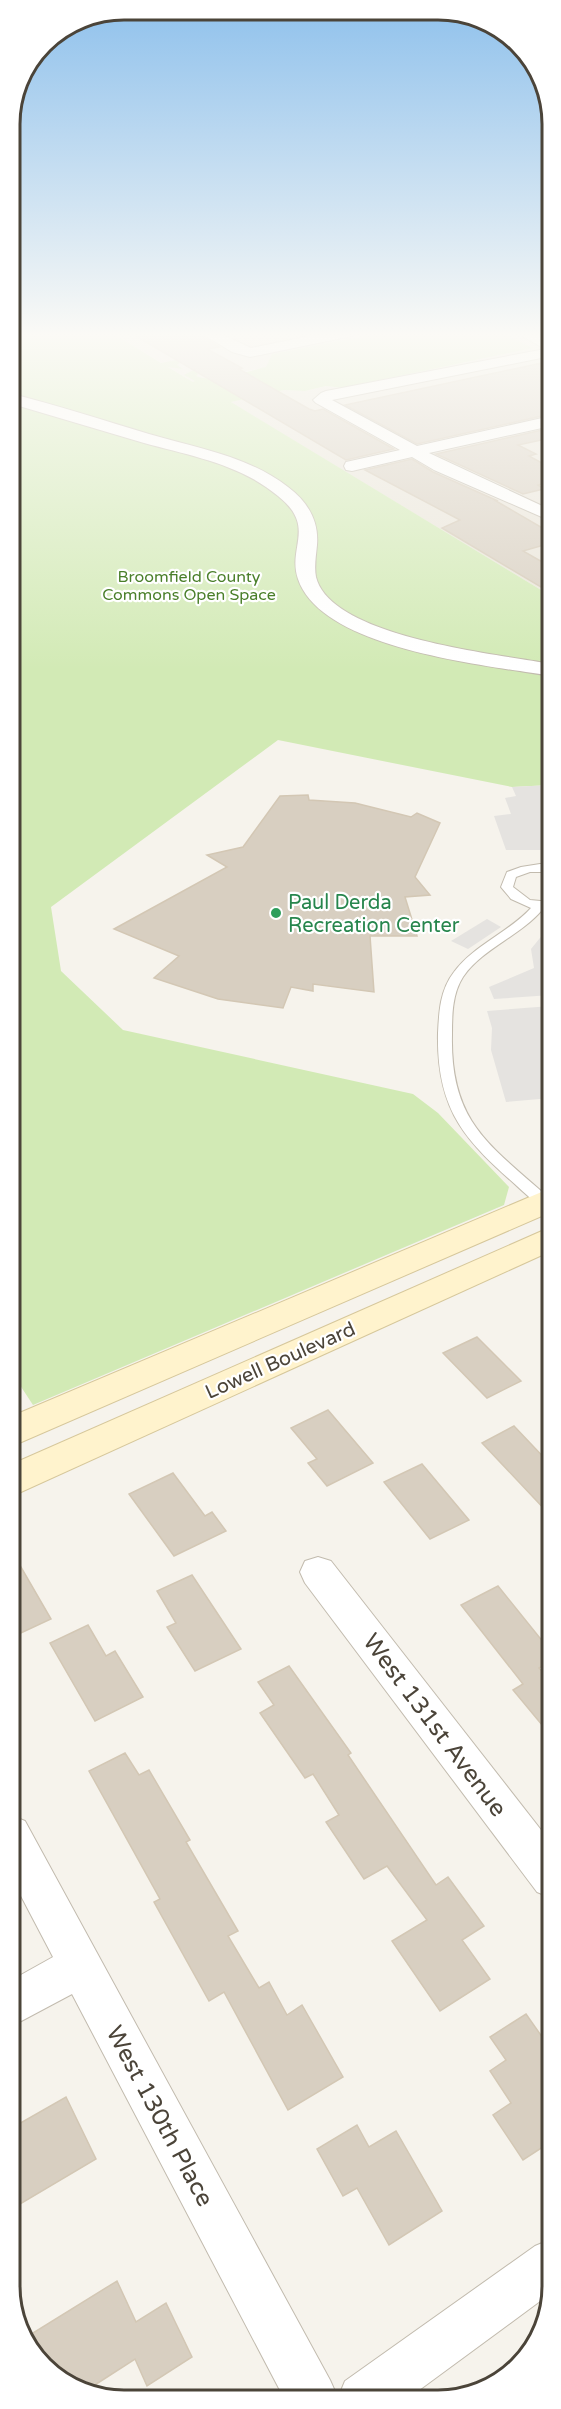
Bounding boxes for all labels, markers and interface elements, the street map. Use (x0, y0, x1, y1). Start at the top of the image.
park label: Broomfield County Commons Open Space (102, 567, 276, 605)
place label: Paul Derda Recreation Center (288, 891, 460, 938)
marker: Paul Derda Recreation Center (269, 906, 283, 920)
street label: Lowell Boulevard (202, 1317, 359, 1405)
street label: West 131st Avenue (356, 1628, 513, 1822)
street label: West 130th Place (100, 2021, 219, 2212)

